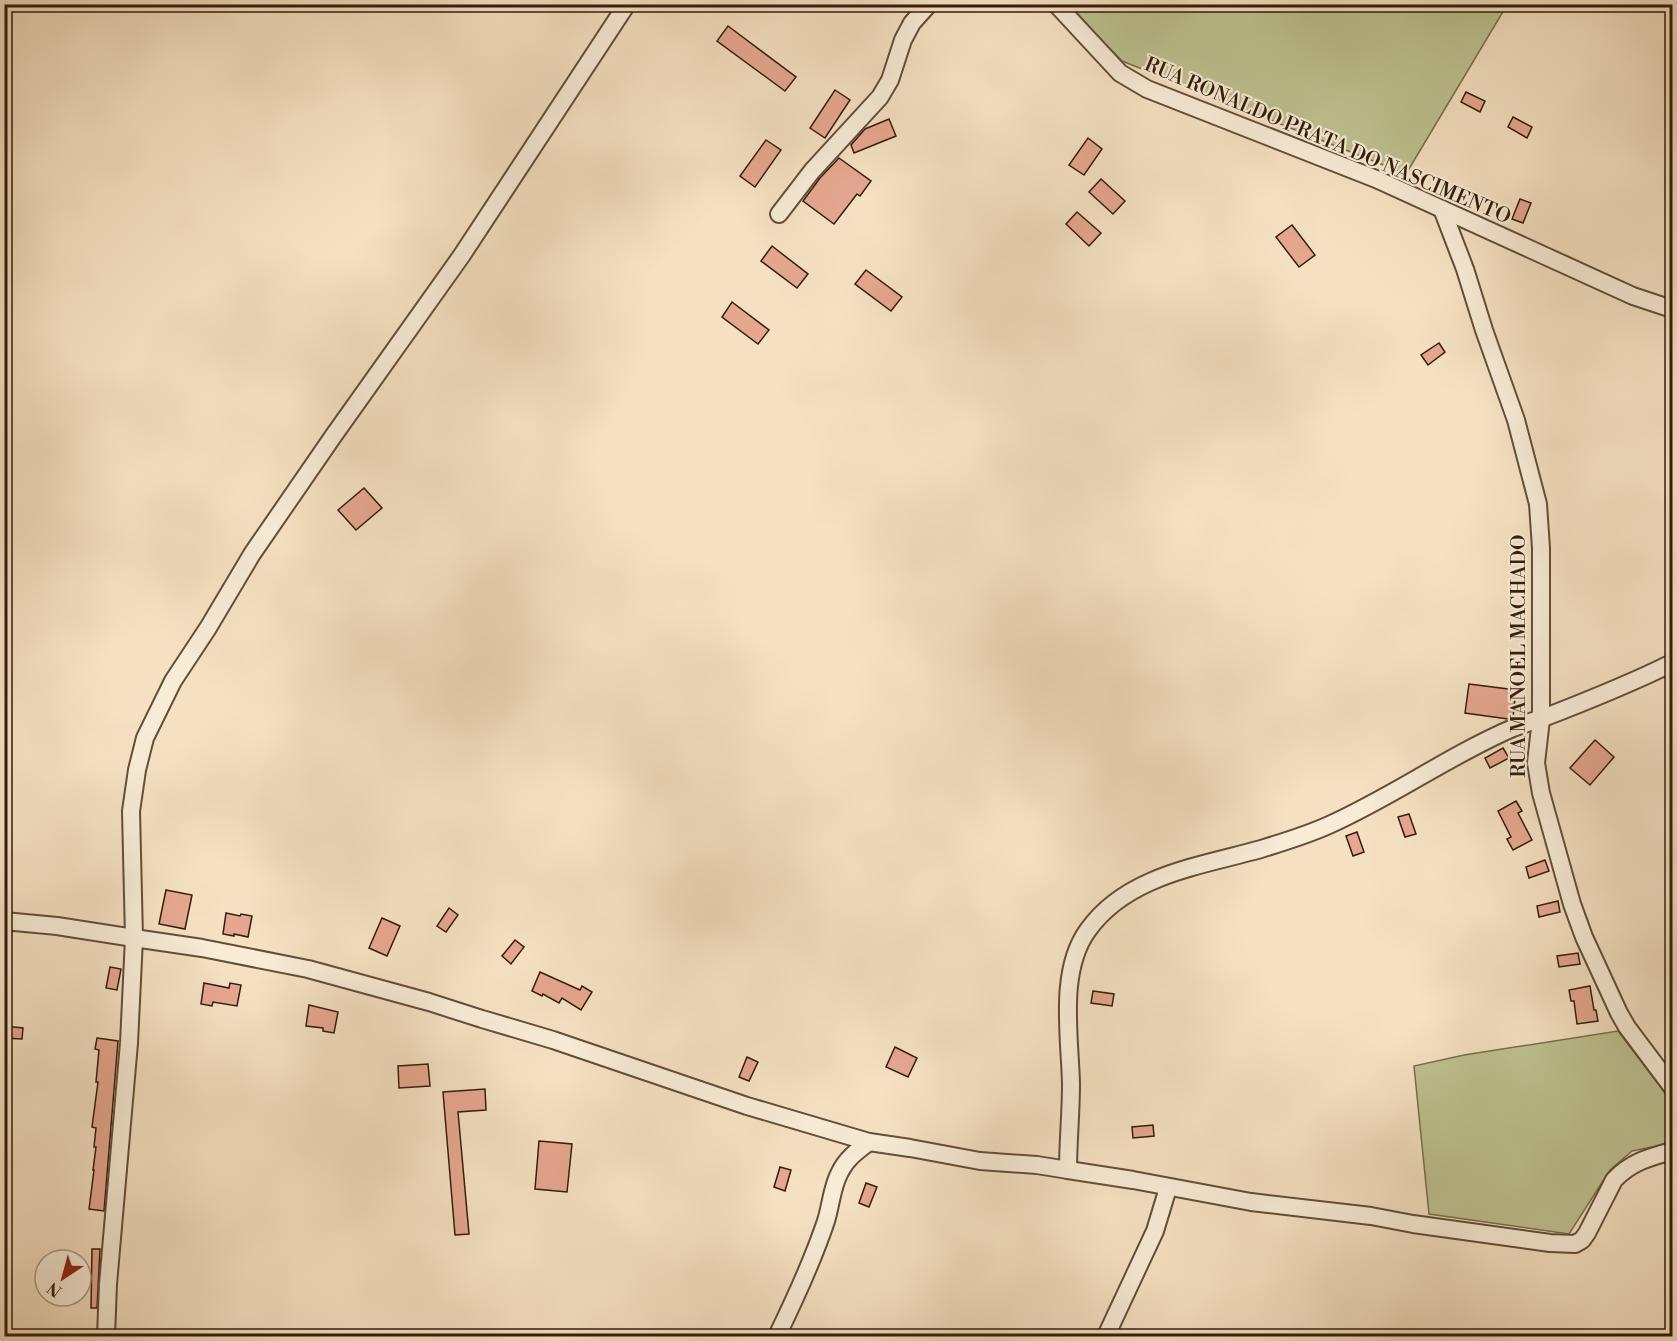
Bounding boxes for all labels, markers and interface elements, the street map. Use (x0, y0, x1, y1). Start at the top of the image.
street label: RUA RONALDO PRATA DO NASCIMENTO (1140, 53, 1514, 230)
street label: RUA MANOEL MACHADO (1507, 534, 1532, 778)
north arrow (33, 1248, 93, 1308)
text: N (43, 1277, 66, 1301)

